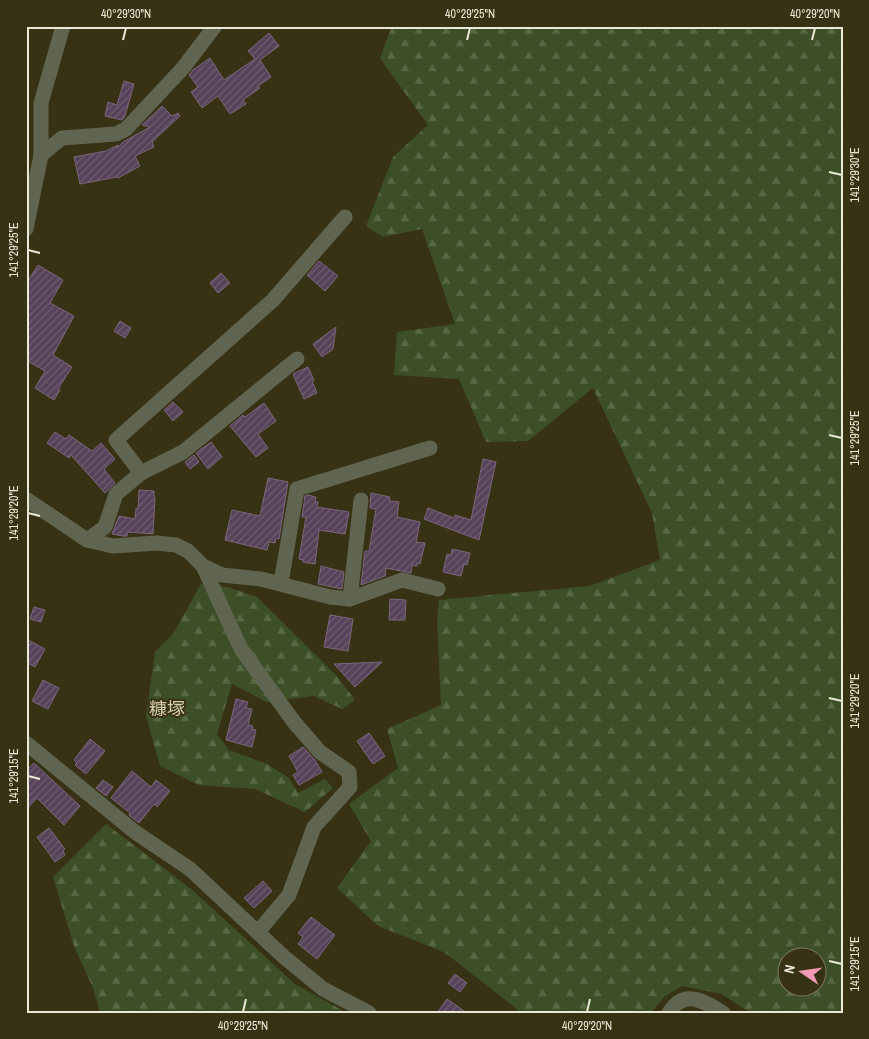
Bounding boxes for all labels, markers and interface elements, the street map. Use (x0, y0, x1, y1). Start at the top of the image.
text: 40°29'30"N (101, 6, 151, 22)
text: 40°29'25"N (445, 6, 495, 22)
text: 40°29'20"N (790, 6, 840, 22)
text: 141°29'30"E (847, 147, 863, 203)
text: 141°29'25"E (6, 222, 22, 278)
text: 141°29'25"E (847, 410, 863, 466)
text: 141°29'20"E (6, 485, 22, 541)
text: 141°29'20"E (847, 673, 863, 729)
district label: 糠塚 (149, 696, 185, 721)
text: 141°29'15"E (6, 748, 22, 804)
text: 141°29'15"E (847, 936, 863, 992)
north arrow (776, 946, 826, 996)
text: N (780, 963, 799, 975)
text: 40°29'25"N (218, 1018, 268, 1034)
text: 40°29'20"N (562, 1018, 612, 1034)

